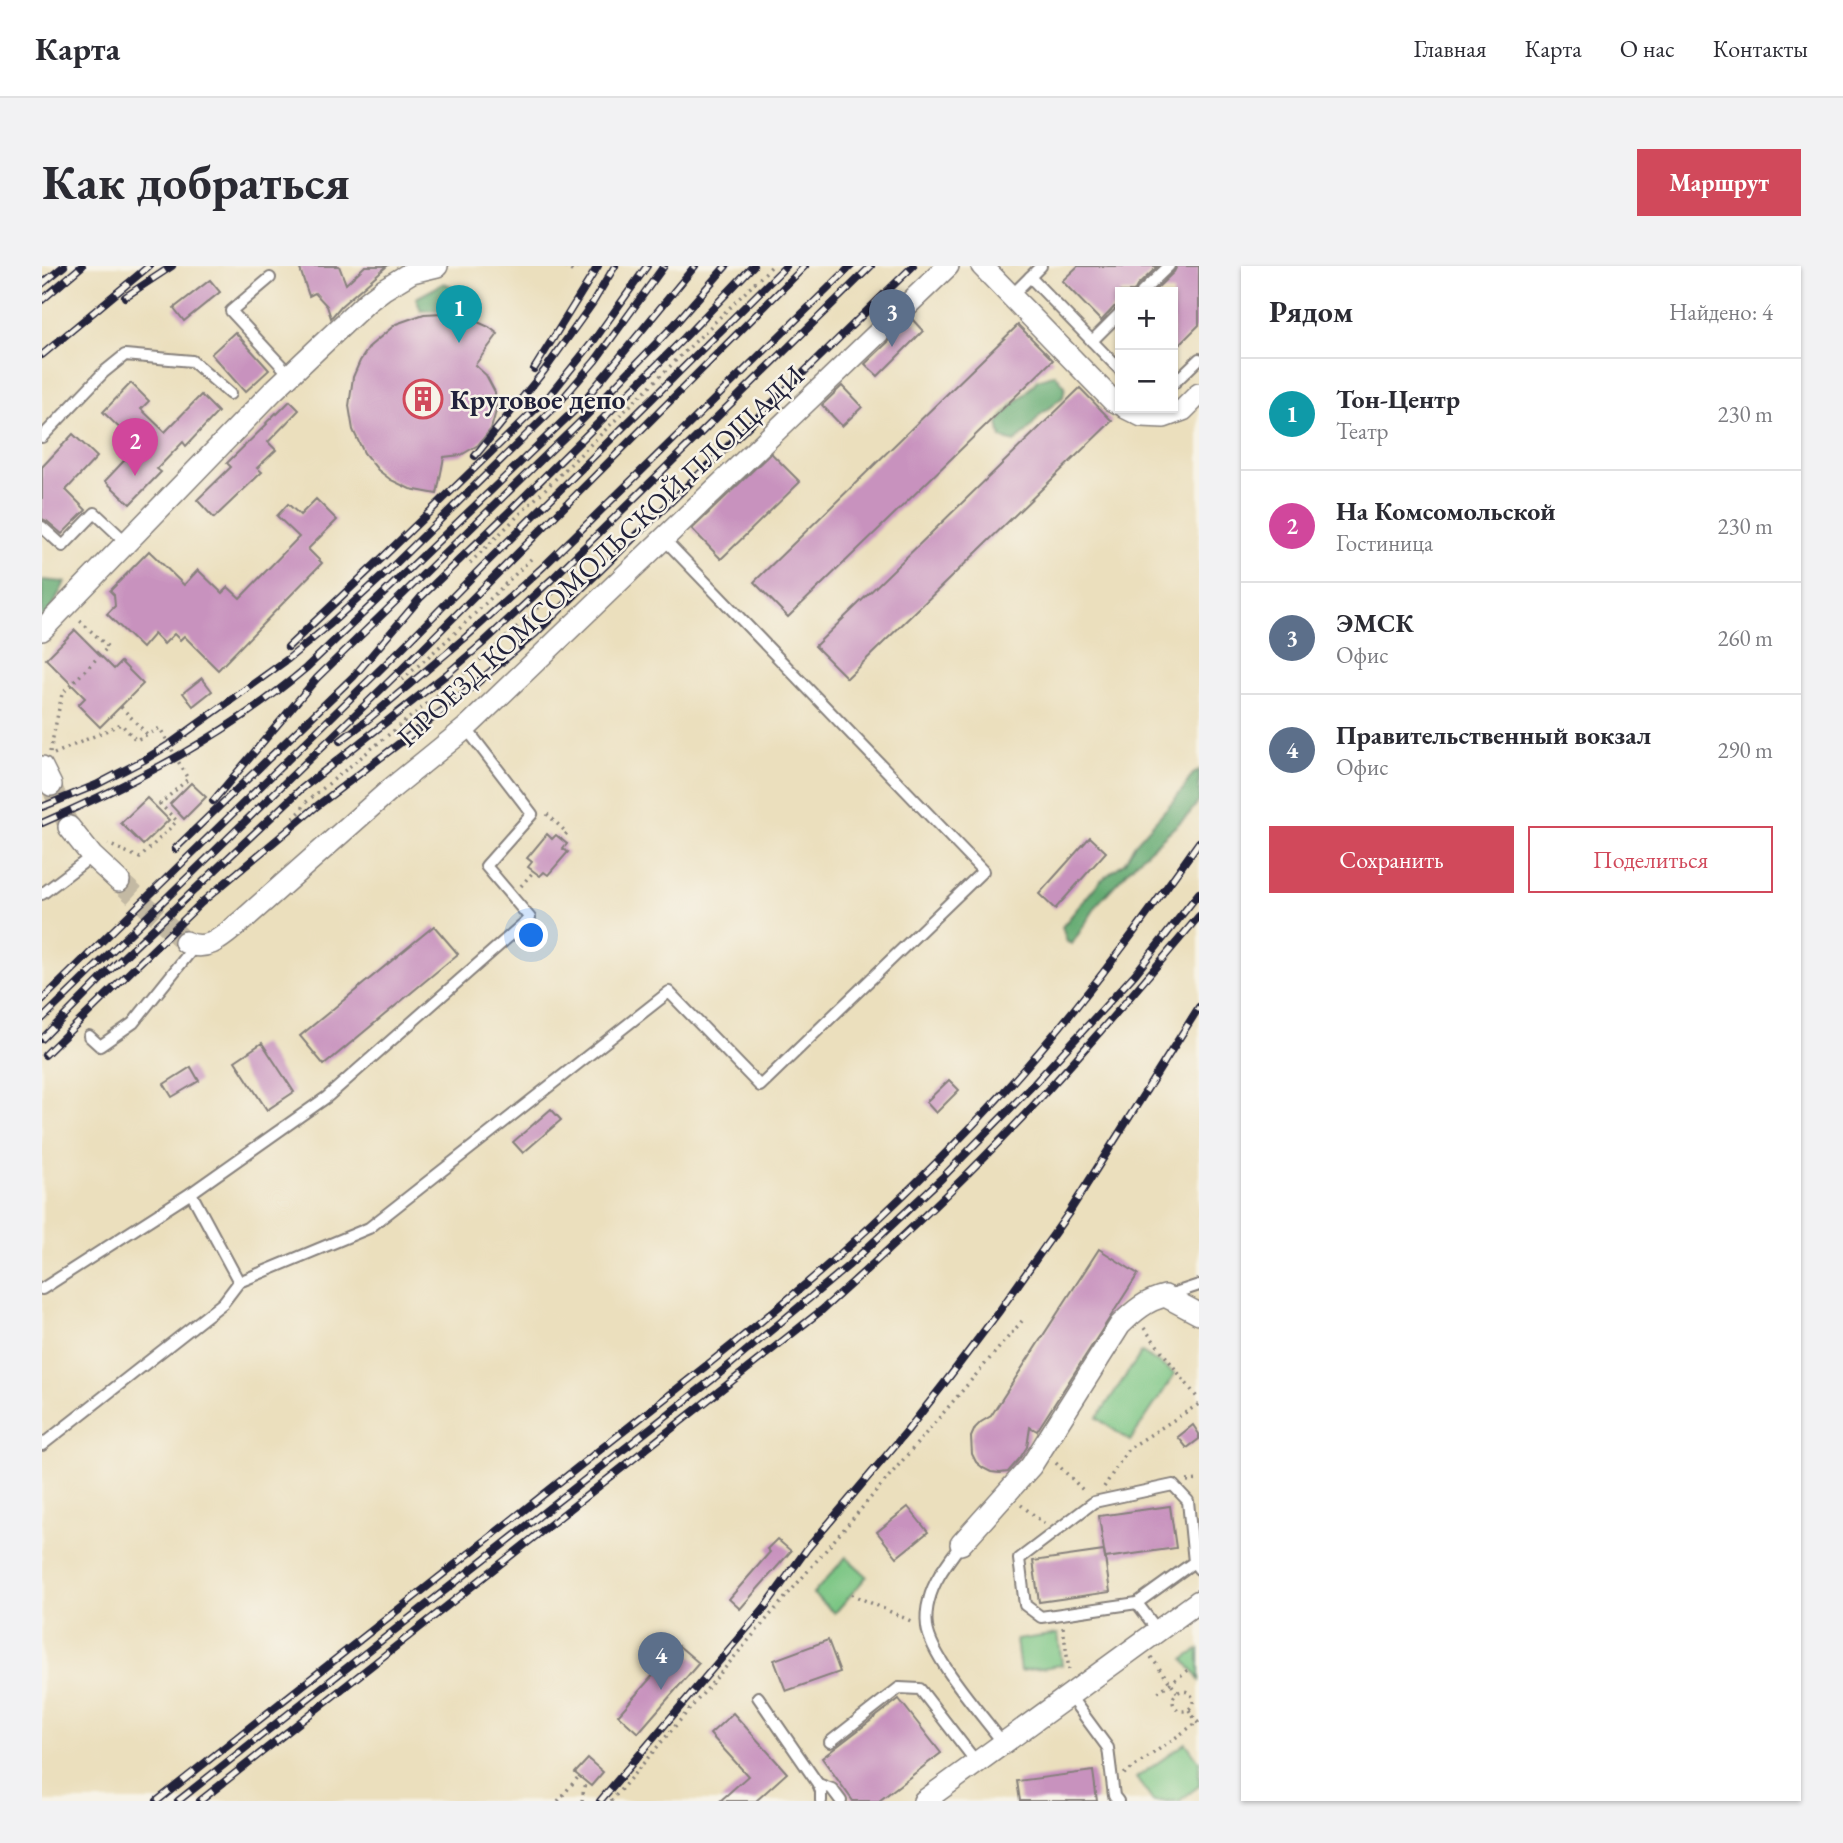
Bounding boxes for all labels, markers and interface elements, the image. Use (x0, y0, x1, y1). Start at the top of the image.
text: Карта (35, 27, 120, 70)
text: Главная (1413, 33, 1487, 64)
text: Карта (1525, 33, 1582, 64)
text: О нас (1620, 33, 1675, 64)
text: Контакты (1713, 33, 1808, 64)
button: Маршрут (1637, 149, 1801, 216)
text: Как добраться (42, 150, 350, 214)
pin: 1 (436, 285, 482, 343)
map controls (1115, 287, 1178, 413)
button: + (1115, 287, 1178, 350)
pin: 3 (869, 289, 915, 347)
text: Рядом (1269, 292, 1353, 331)
text: Найдено: 4 (1669, 297, 1773, 327)
button: − (1115, 350, 1178, 413)
street label: ПРОЕЗД КОМСОМОЛЬСКОЙ ПЛОЩАДИ (389, 357, 811, 754)
building icon: Круговое депо (402, 378, 444, 420)
place label: Круговое депо (450, 381, 626, 417)
text: Тон-Центр (1336, 382, 1460, 416)
text: 1 (1286, 399, 1298, 429)
text: 230 m (1717, 399, 1773, 429)
text: Театр (1336, 416, 1389, 446)
pin: 2 (112, 418, 158, 476)
text: На Комсомольской (1336, 494, 1556, 528)
text: 2 (1286, 511, 1298, 541)
text: 230 m (1717, 511, 1773, 541)
text: Гостиница (1336, 528, 1433, 558)
text: ЭМСК (1336, 606, 1414, 640)
text: 3 (1286, 623, 1298, 653)
text: 260 m (1717, 623, 1773, 653)
text: Офис (1336, 640, 1389, 670)
text: Правительственный вокзал (1336, 718, 1651, 752)
text: 4 (1286, 735, 1298, 765)
text: 290 m (1717, 735, 1773, 765)
text: Офис (1336, 752, 1389, 782)
button: Сохранить (1269, 826, 1514, 893)
button: Поделиться (1528, 826, 1773, 893)
your location (514, 918, 548, 952)
pin: 4 (638, 1632, 684, 1690)

